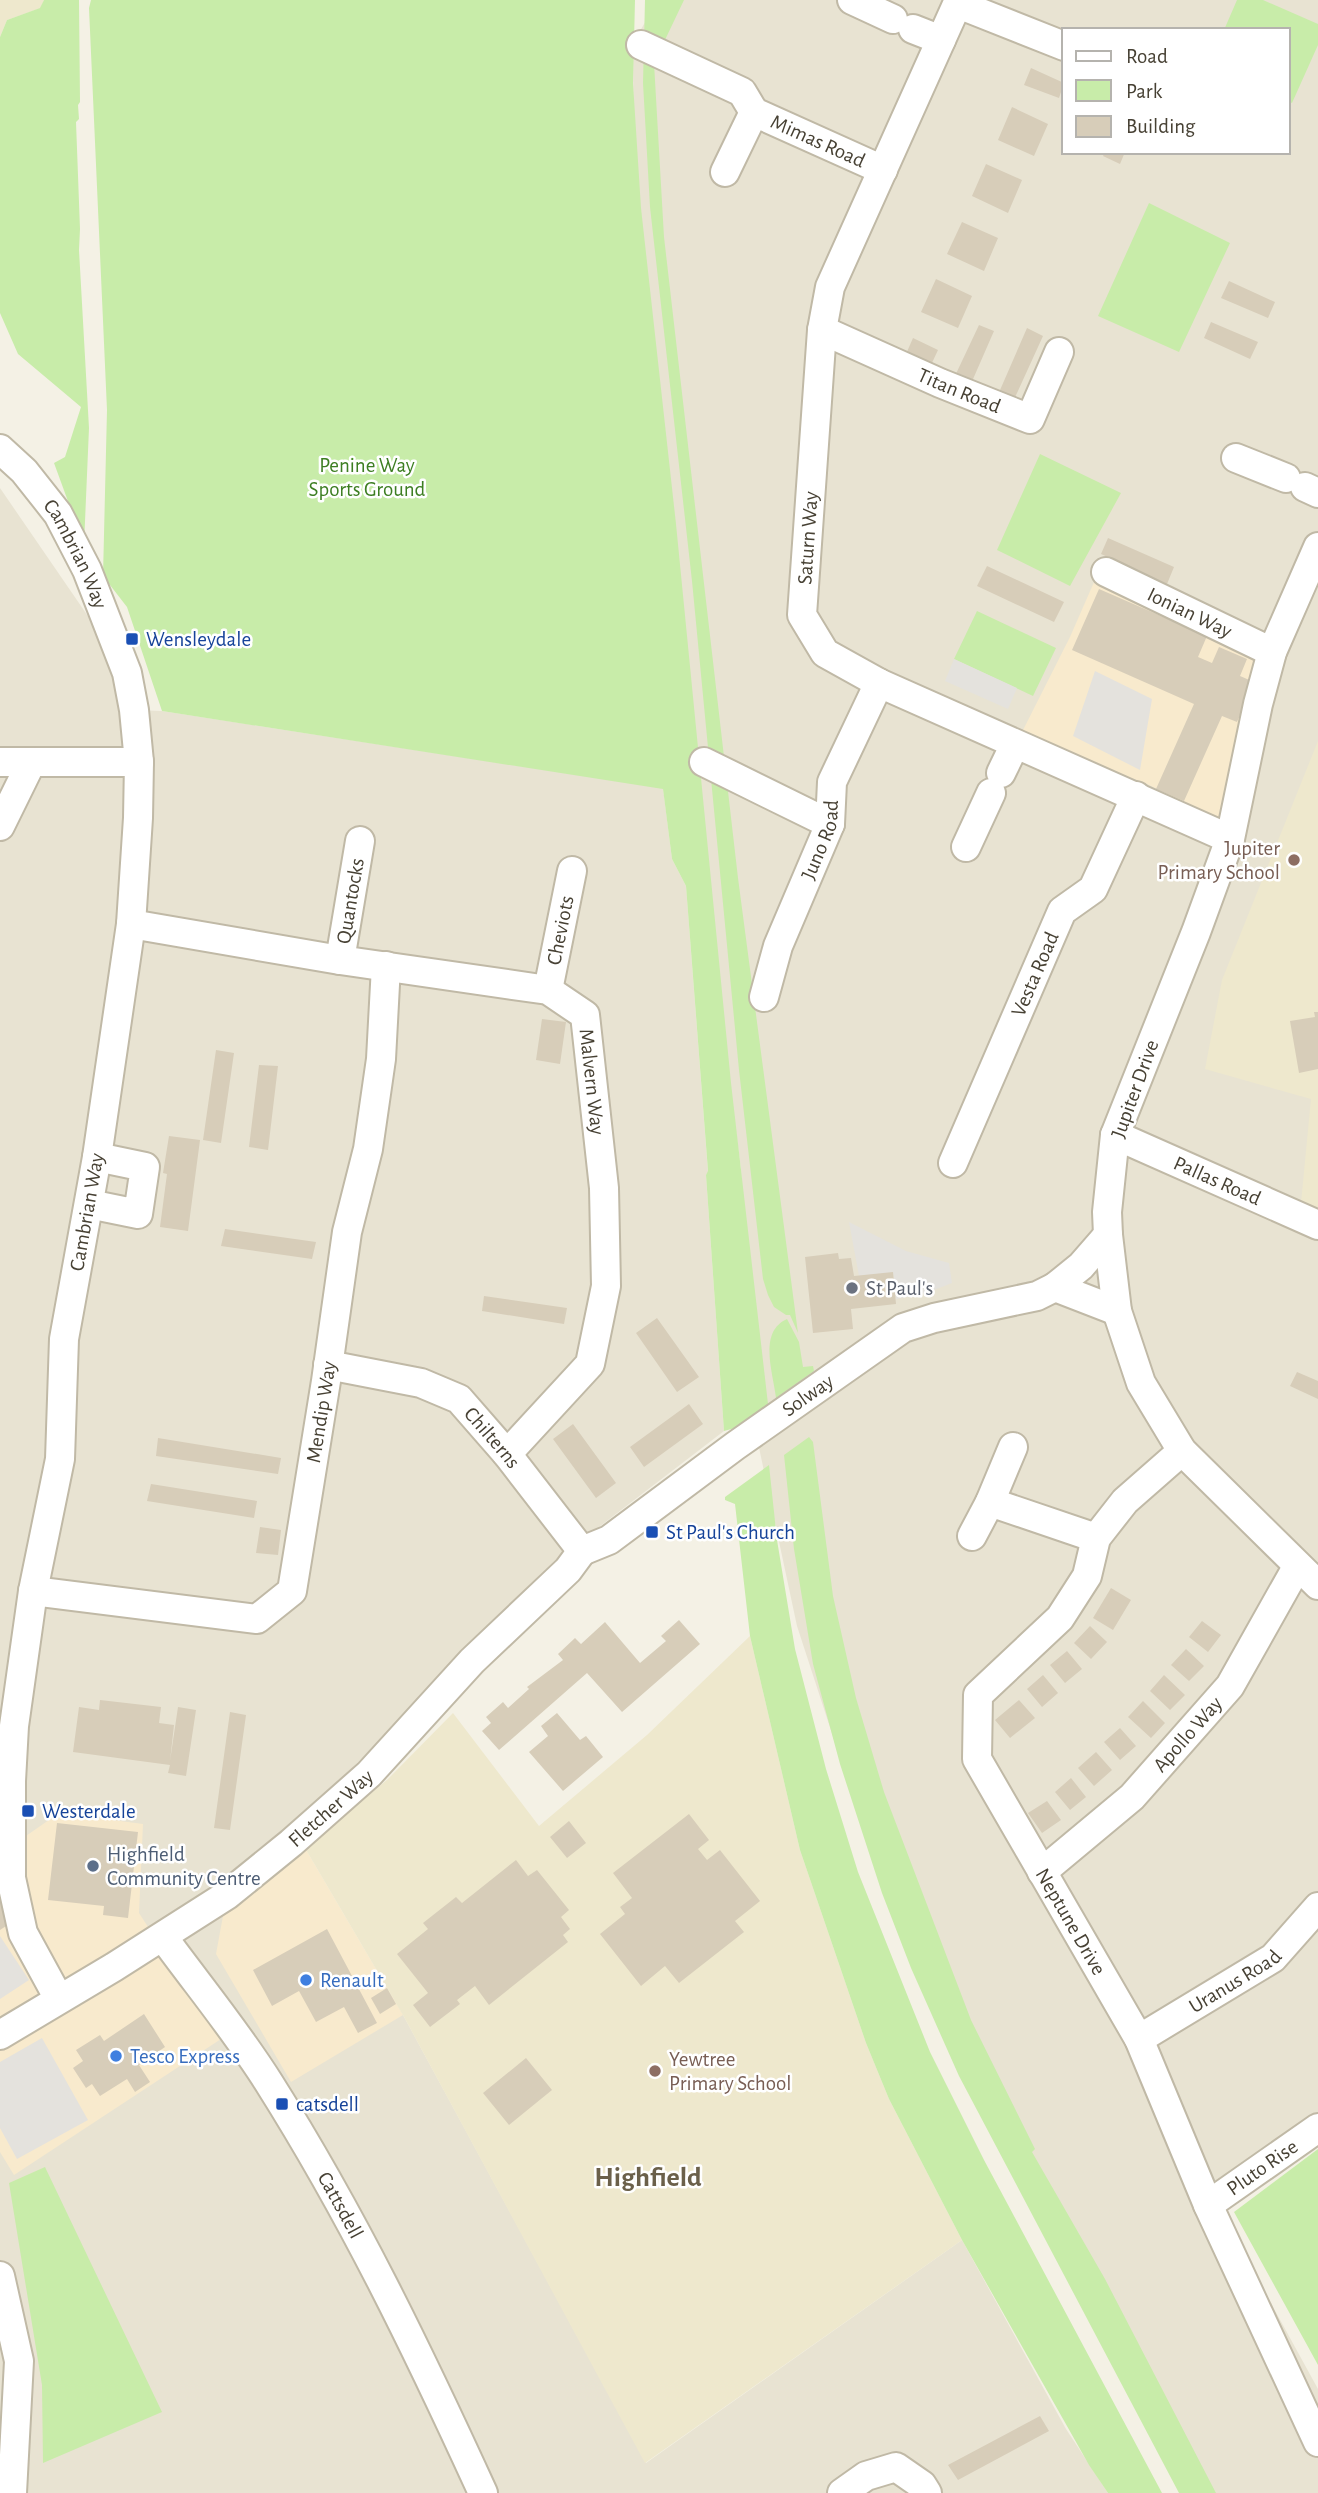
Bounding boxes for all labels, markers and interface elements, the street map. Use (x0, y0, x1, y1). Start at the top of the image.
legend (1062, 28, 1290, 154)
text: Road (1126, 46, 1168, 67)
text: Park (1126, 81, 1163, 102)
street label: Mimas Road (768, 110, 869, 171)
text: Building (1126, 116, 1196, 137)
street label: Titan Road (915, 364, 1004, 417)
park label: Penine Way Sports Ground (309, 455, 426, 500)
street label: Saturn Way (794, 491, 822, 585)
street label: Cambrian Way (40, 495, 111, 611)
street label: Ionian Way (1144, 583, 1235, 642)
place label: Wensleydale (146, 629, 251, 650)
marker: Wensleydale (124, 631, 140, 647)
street label: Juno Road (797, 799, 842, 883)
place label: Jupiter Primary School (1157, 838, 1280, 883)
marker: Jupiter Primary School (1286, 852, 1302, 868)
street label: Quantocks (332, 856, 367, 945)
street label: Cheviots (543, 894, 577, 967)
street label: Vesta Road (1007, 928, 1062, 1019)
street label: Malvern Way (576, 1028, 609, 1136)
street label: Jupiter Drive (1108, 1037, 1162, 1141)
street label: Cambrian Way (66, 1151, 108, 1273)
street label: Pallas Road (1171, 1152, 1264, 1209)
place label: St Paul's (866, 1278, 933, 1299)
marker: St Paul's (844, 1280, 860, 1296)
street label: Mendip Way (302, 1360, 339, 1464)
street label: Solway (778, 1370, 837, 1420)
street label: Chilterns (460, 1403, 524, 1472)
place label: St Paul's Church (666, 1522, 795, 1543)
marker: St Paul's Church (644, 1524, 660, 1540)
street label: Apollo Way (1149, 1692, 1226, 1776)
street label: Fletcher Way (284, 1765, 377, 1851)
place label: Westerdale (42, 1801, 136, 1822)
marker: Westerdale (20, 1803, 36, 1819)
place label: Highfield Community Centre (107, 1844, 261, 1889)
marker: Highfield Community Centre (85, 1858, 101, 1874)
street label: Neptune Drive (1032, 1865, 1110, 1978)
street label: Uranus Road (1185, 1946, 1286, 2017)
place label: Renault (320, 1970, 384, 1991)
marker: Renault (298, 1972, 314, 1988)
place label: Tesco Express (130, 2046, 240, 2067)
marker: Tesco Express (108, 2048, 124, 2064)
place label: Yewtree Primary School (669, 2049, 792, 2094)
marker: Yewtree Primary School (647, 2063, 663, 2079)
place label: catsdell (296, 2094, 359, 2115)
marker: catsdell (274, 2096, 290, 2112)
street label: Pluto Rise (1223, 2135, 1301, 2199)
district label: Highfield (594, 2164, 702, 2192)
street label: Cattsdell (314, 2168, 367, 2242)

